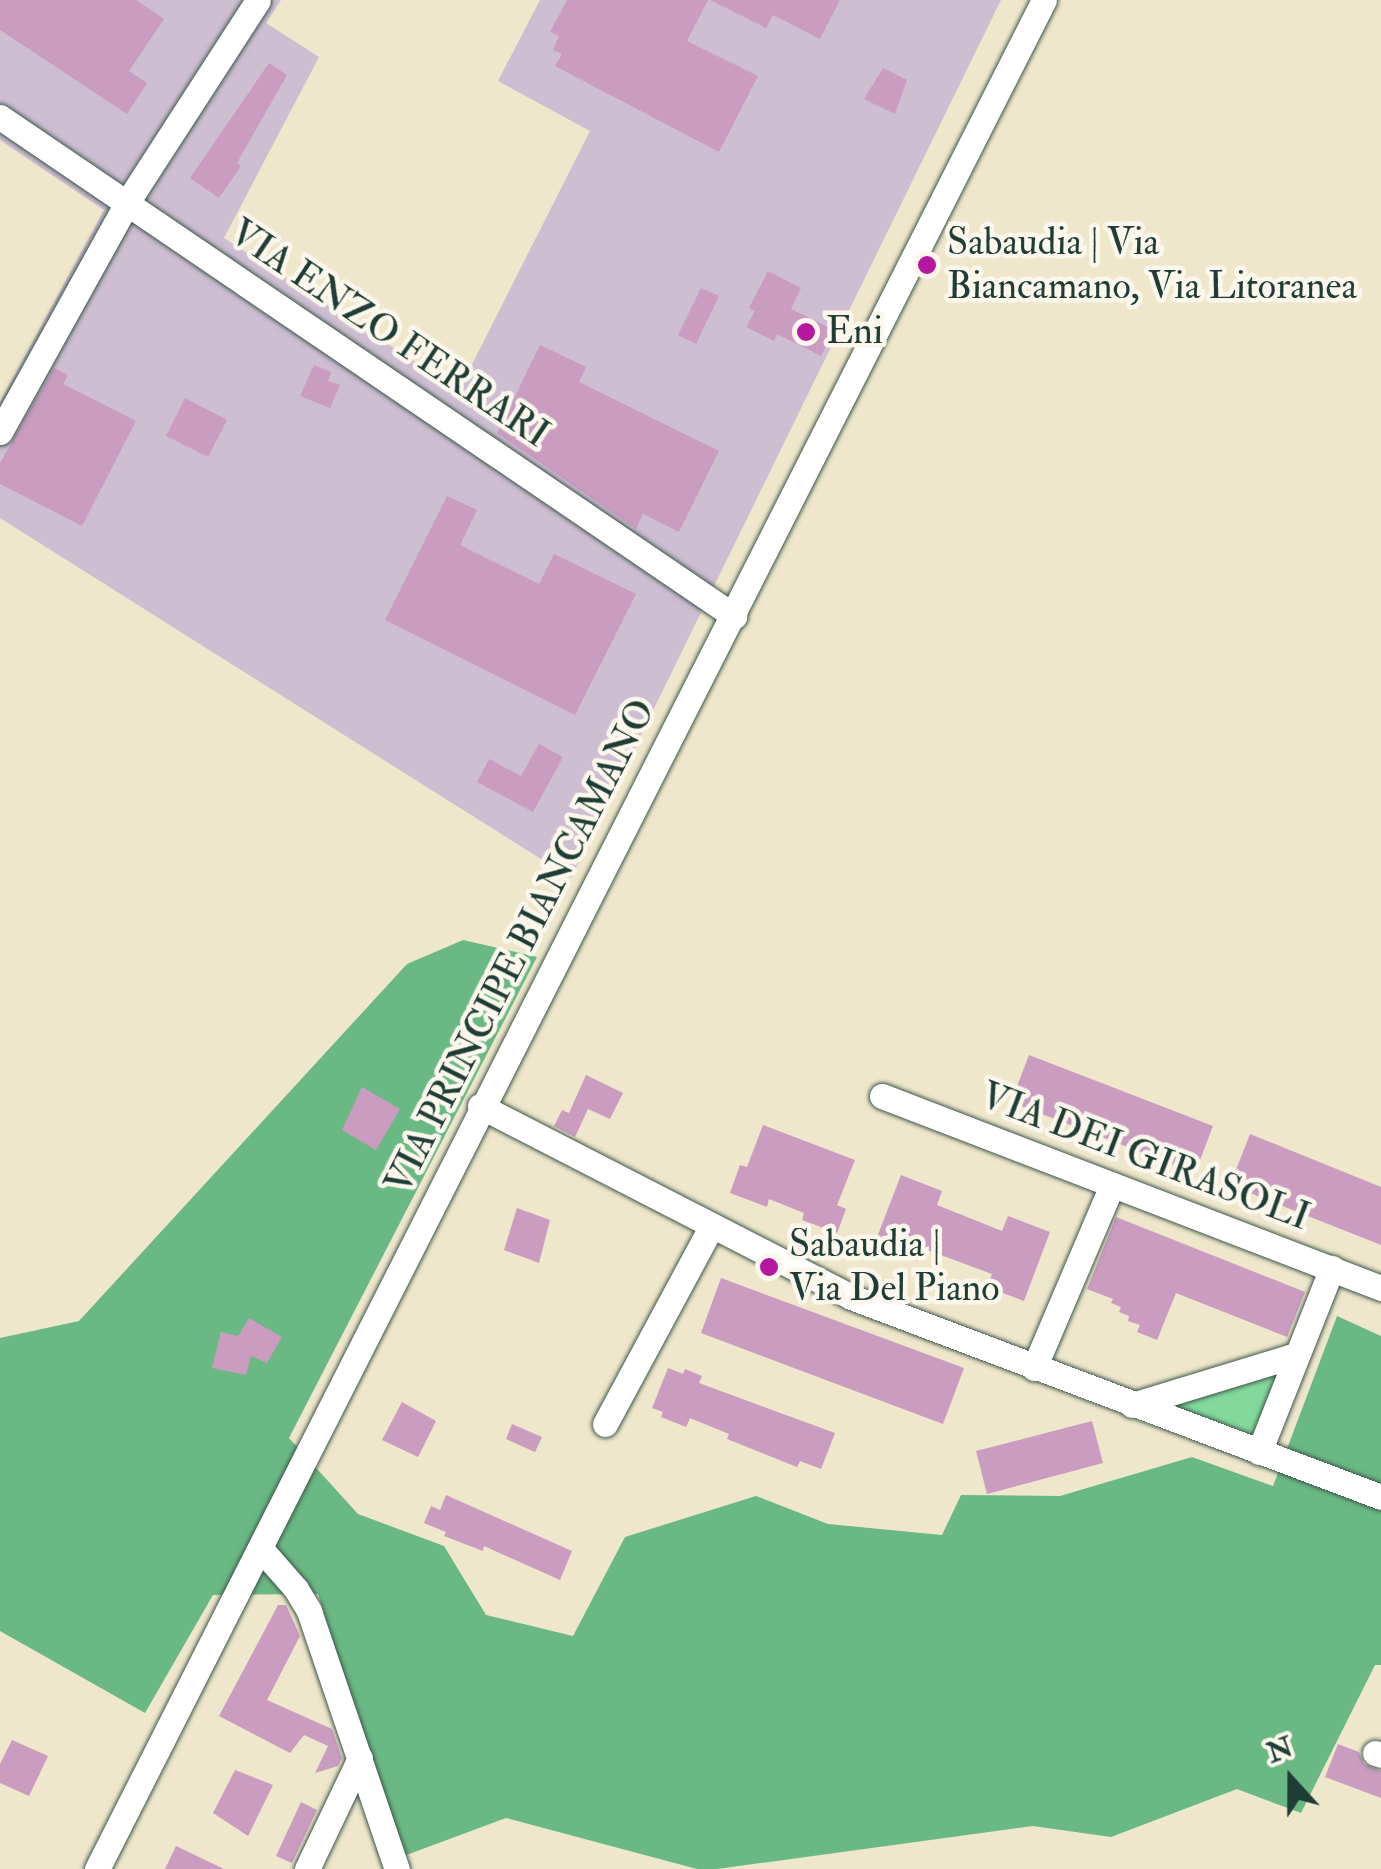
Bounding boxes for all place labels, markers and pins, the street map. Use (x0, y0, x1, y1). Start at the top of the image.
place label: Sabaudia | Via Biancamano, Via Litoranea (947, 220, 1357, 310)
marker: Sabaudia | Via Biancamano, Via Litoranea (916, 254, 938, 276)
place label: Eni (826, 309, 883, 355)
marker: Eni (795, 321, 817, 343)
place label: Sabaudia | Via Del Piano (789, 1222, 1000, 1312)
marker: Sabaudia | Via Del Piano (758, 1256, 780, 1278)

